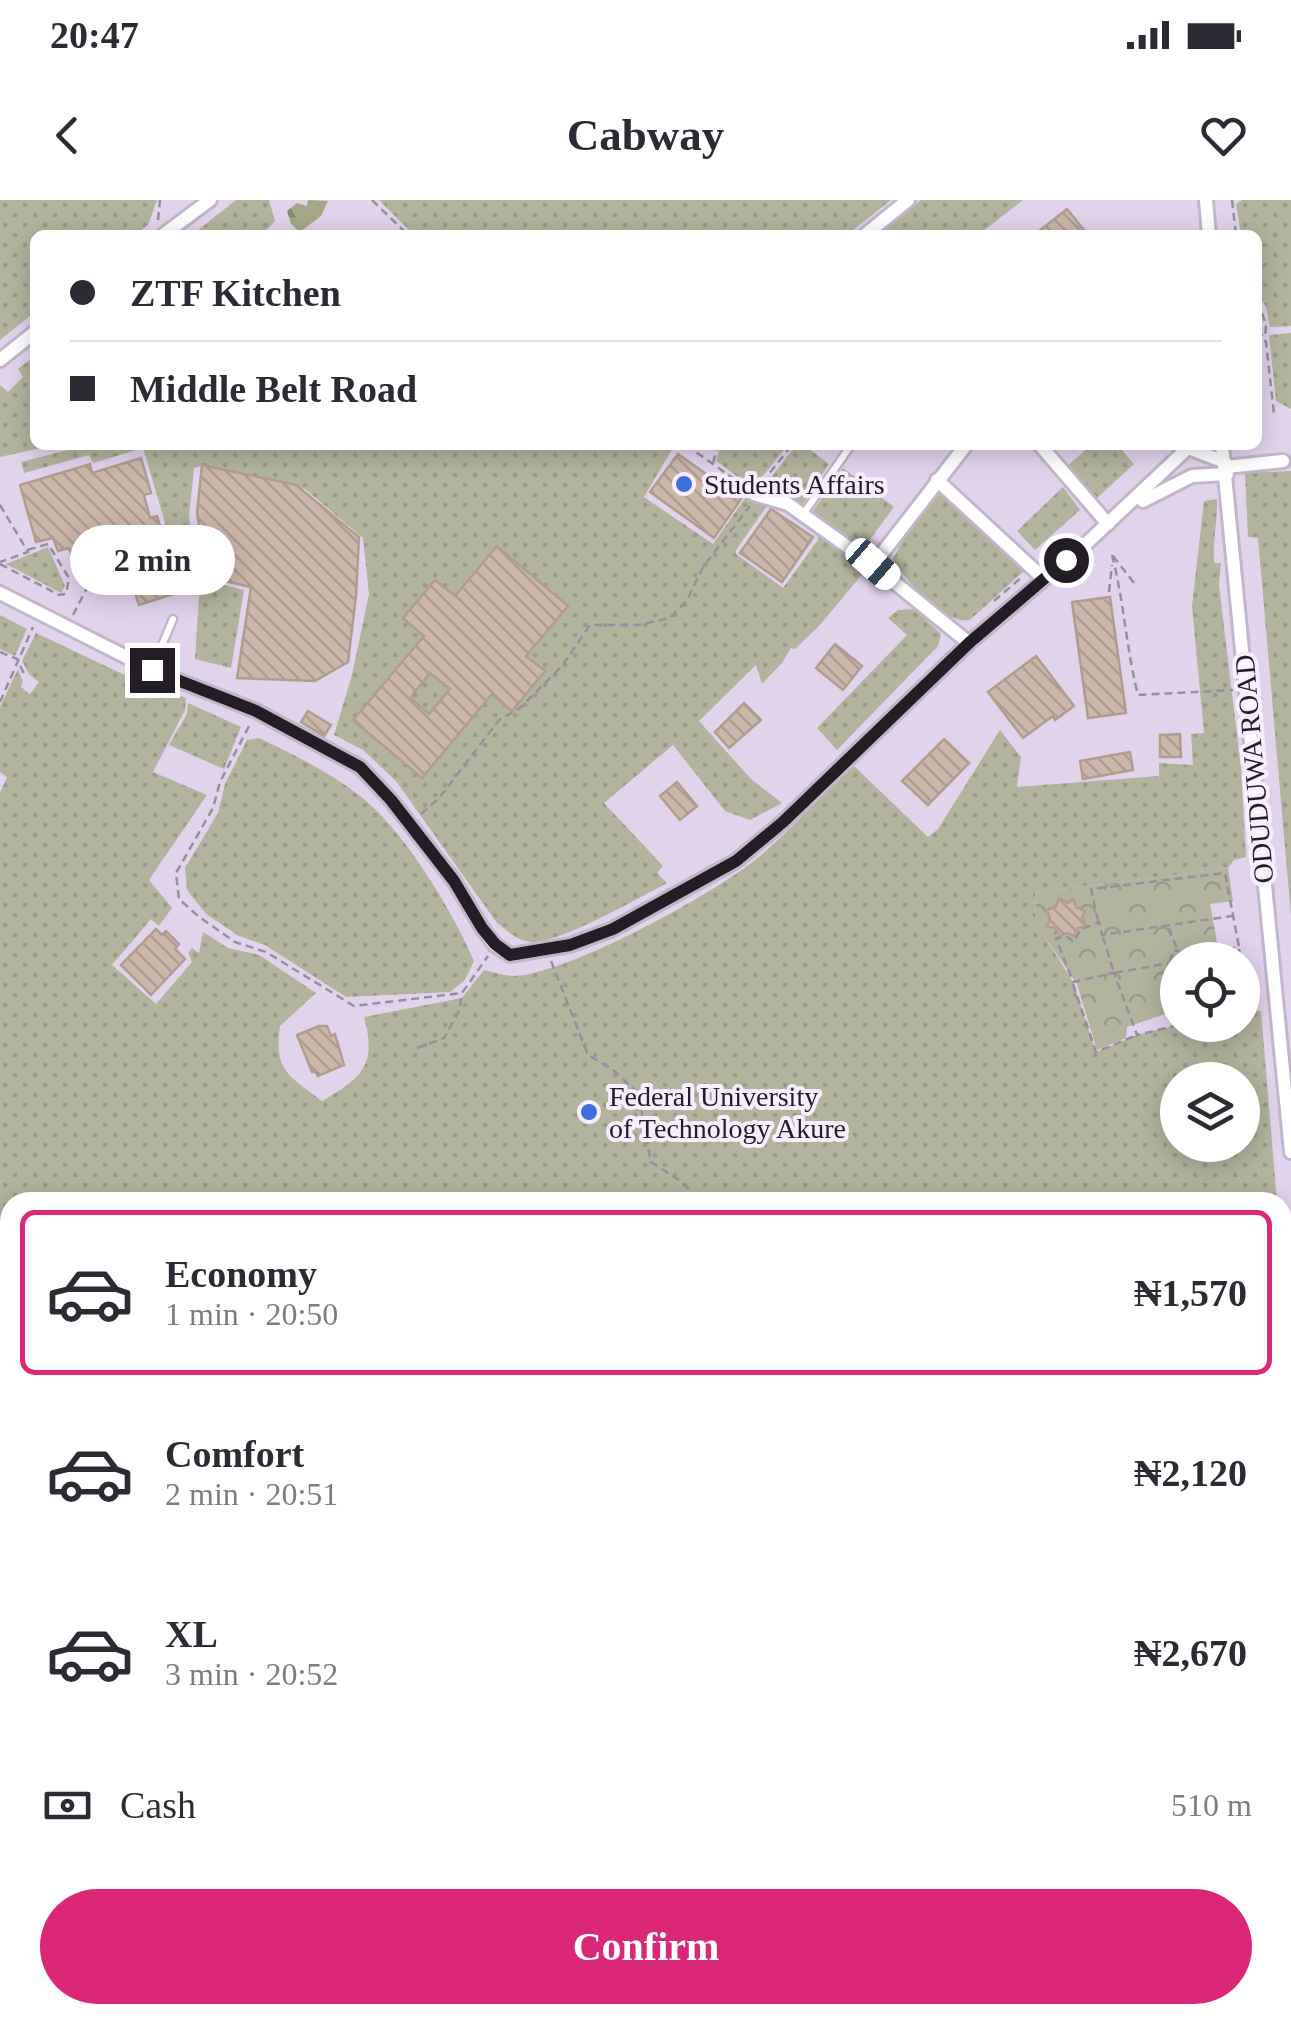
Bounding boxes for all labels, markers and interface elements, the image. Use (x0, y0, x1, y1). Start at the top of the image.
text: 20:47 (50, 14, 139, 56)
icon: back (40, 108, 95, 163)
icon: heart (1196, 108, 1251, 163)
text: Cabway (567, 110, 724, 160)
text: ZTF Kitchen (130, 272, 341, 314)
text: Middle Belt Road (130, 368, 417, 410)
place label: Students Affairs (704, 469, 885, 500)
marker: Students Affairs (673, 473, 695, 495)
callout: 2 min (70, 525, 234, 595)
car (841, 533, 905, 595)
route start (1044, 538, 1089, 583)
text: 2 min (114, 542, 191, 578)
route end (130, 648, 175, 693)
street label: ODUDUWA ROAD (1229, 653, 1279, 885)
map controls (1160, 942, 1260, 1162)
button: locate (1160, 942, 1260, 1042)
button: layers (1160, 1062, 1260, 1162)
place label: Federal University of Technology Akure (609, 1081, 846, 1144)
marker: Federal University of Technology Akure (578, 1101, 600, 1123)
icon: car (45, 1248, 135, 1338)
text: Economy (165, 1253, 317, 1295)
text: ₦1,570 (1134, 1272, 1247, 1314)
text: 1 min · 20:50 (165, 1296, 338, 1332)
icon: car (45, 1428, 135, 1518)
text: Comfort (165, 1433, 304, 1475)
text: ₦2,120 (1134, 1452, 1247, 1494)
text: 2 min · 20:51 (165, 1476, 338, 1512)
icon: car (45, 1608, 135, 1698)
text: XL (165, 1613, 218, 1655)
text: ₦2,670 (1134, 1632, 1247, 1674)
text: 3 min · 20:52 (165, 1656, 338, 1692)
icon: cash (40, 1778, 95, 1833)
text: Cash (120, 1784, 196, 1826)
text: 510 m (1171, 1787, 1252, 1823)
button: Confirm (40, 1889, 1252, 2004)

